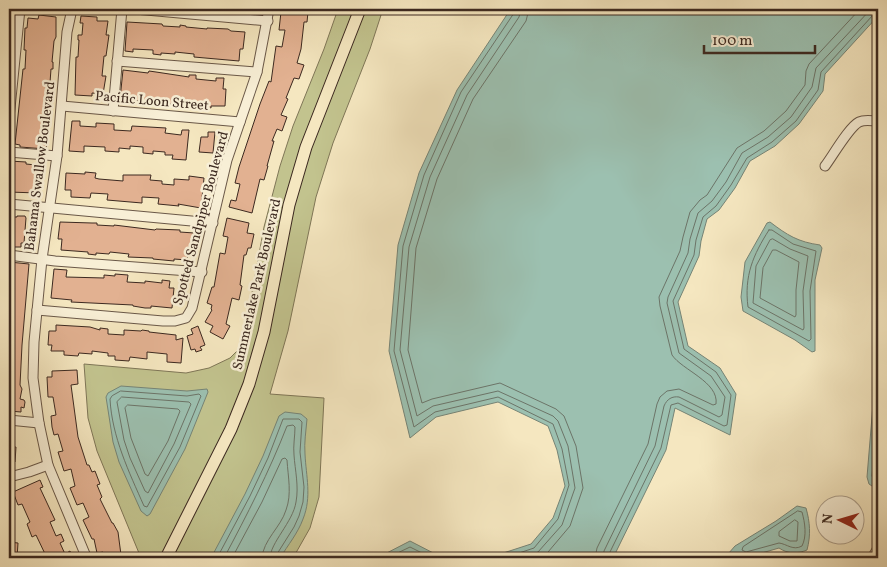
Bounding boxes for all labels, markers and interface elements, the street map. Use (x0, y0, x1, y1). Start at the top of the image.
scale bar (704, 22, 816, 54)
text: 100 m (712, 31, 752, 52)
street label: Bahama Swallow Boulevard (21, 80, 60, 252)
street label: Pacific Loon Street (94, 87, 210, 116)
street label: Spotted Sandpiper Boulevard (169, 129, 234, 308)
street label: Summerlake Park Boulevard (228, 197, 286, 372)
north arrow (814, 494, 864, 544)
text: N (819, 513, 838, 525)

